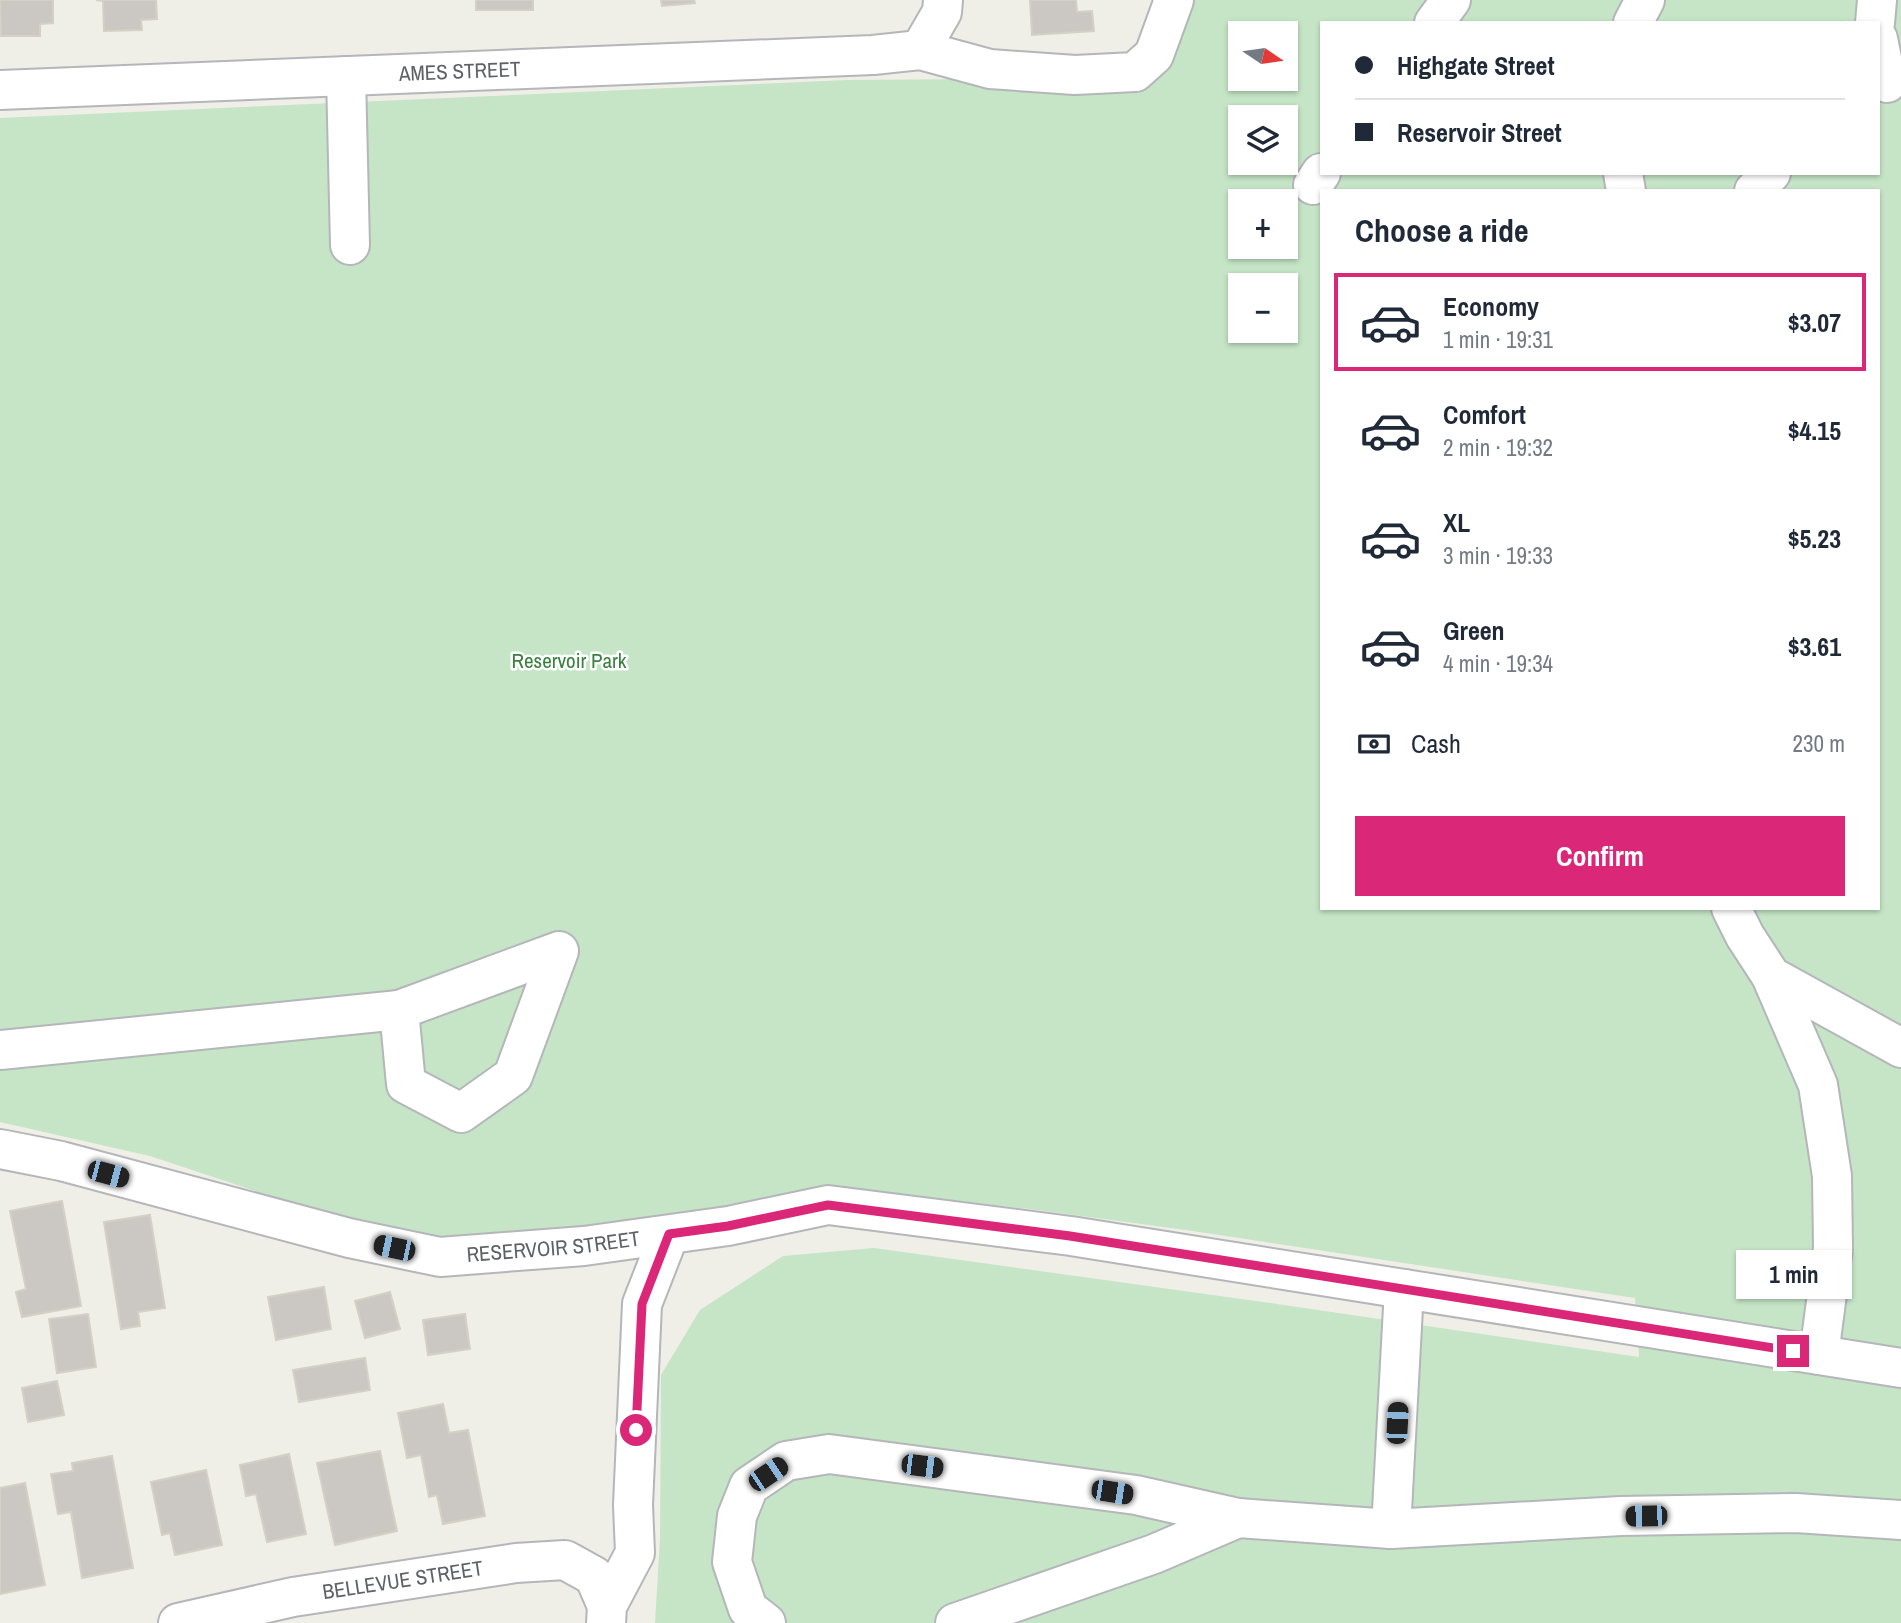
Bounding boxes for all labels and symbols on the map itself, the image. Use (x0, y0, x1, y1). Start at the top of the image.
north arrow (1228, 21, 1298, 91)
street label: AMES STREET (397, 54, 521, 88)
park label: Reservoir Park (512, 646, 627, 675)
car (85, 1158, 132, 1190)
street label: RESERVOIR STREET (466, 1223, 642, 1269)
car (372, 1233, 417, 1263)
callout: 1 min (1735, 1250, 1851, 1298)
route end (1777, 1335, 1809, 1367)
car (1386, 1401, 1409, 1445)
route start (620, 1414, 652, 1446)
car (900, 1453, 945, 1479)
car (745, 1454, 792, 1494)
car (1090, 1478, 1135, 1506)
car (1625, 1505, 1668, 1527)
street label: BELLEVUE STREET (321, 1553, 485, 1606)

